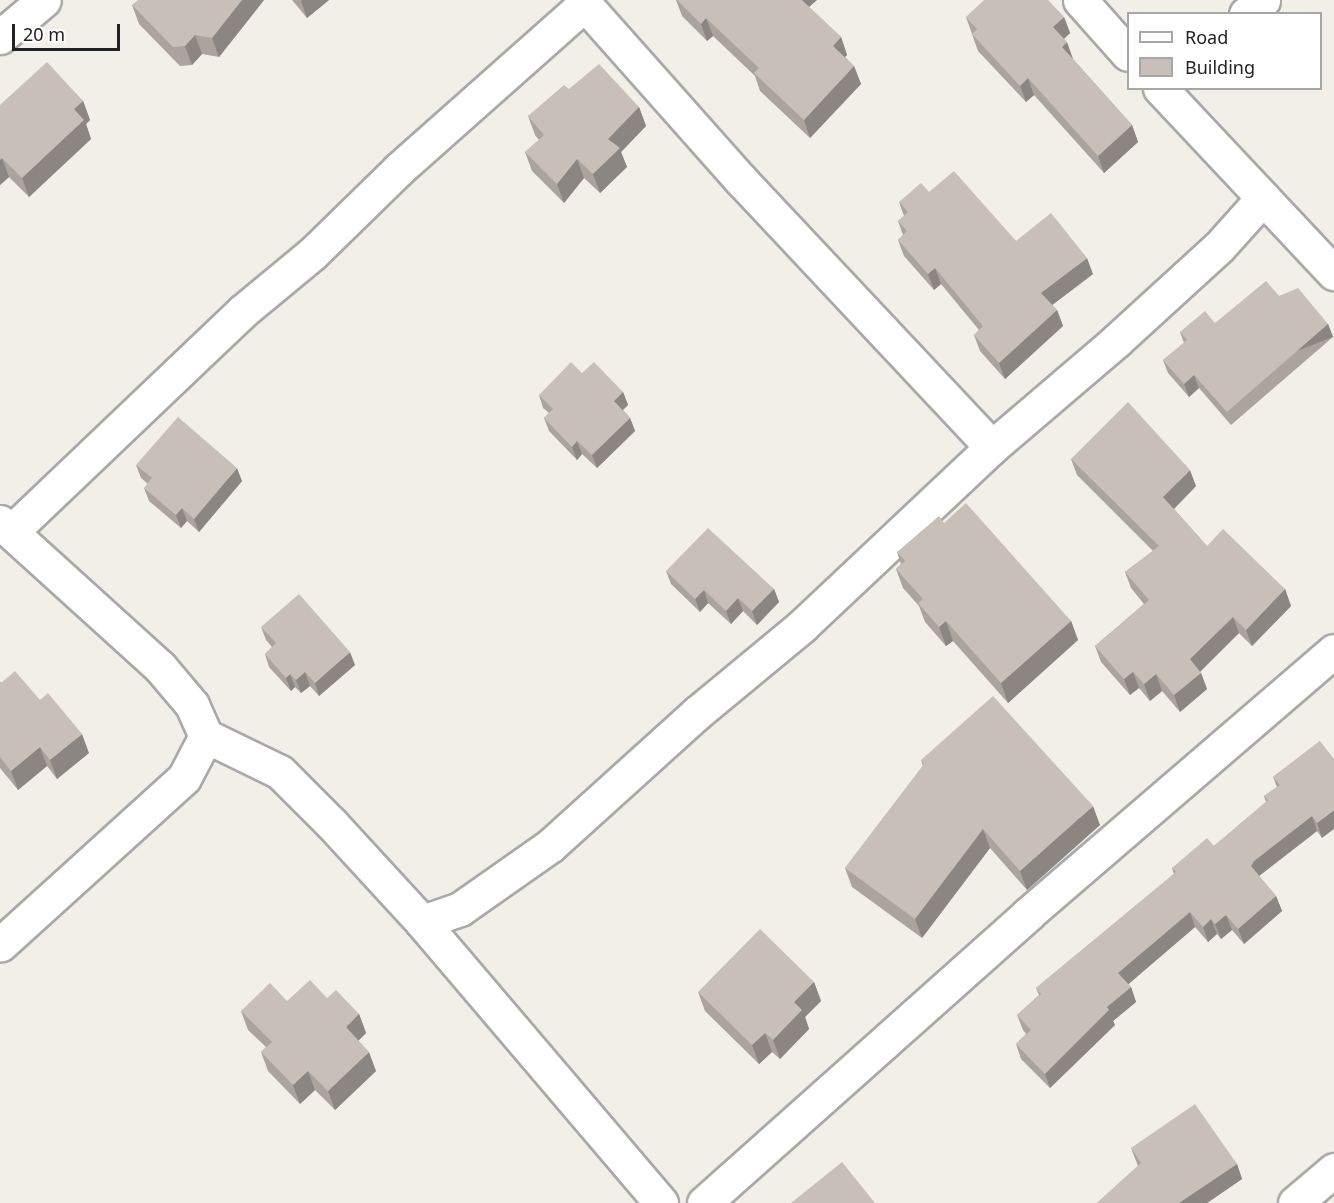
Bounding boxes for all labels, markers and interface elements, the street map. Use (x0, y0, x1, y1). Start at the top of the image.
scale bar (15, 12, 123, 50)
legend (1127, 12, 1322, 90)
text: 20 m (23, 22, 65, 46)
text: Road (1185, 25, 1228, 49)
text: Building (1185, 55, 1255, 79)

